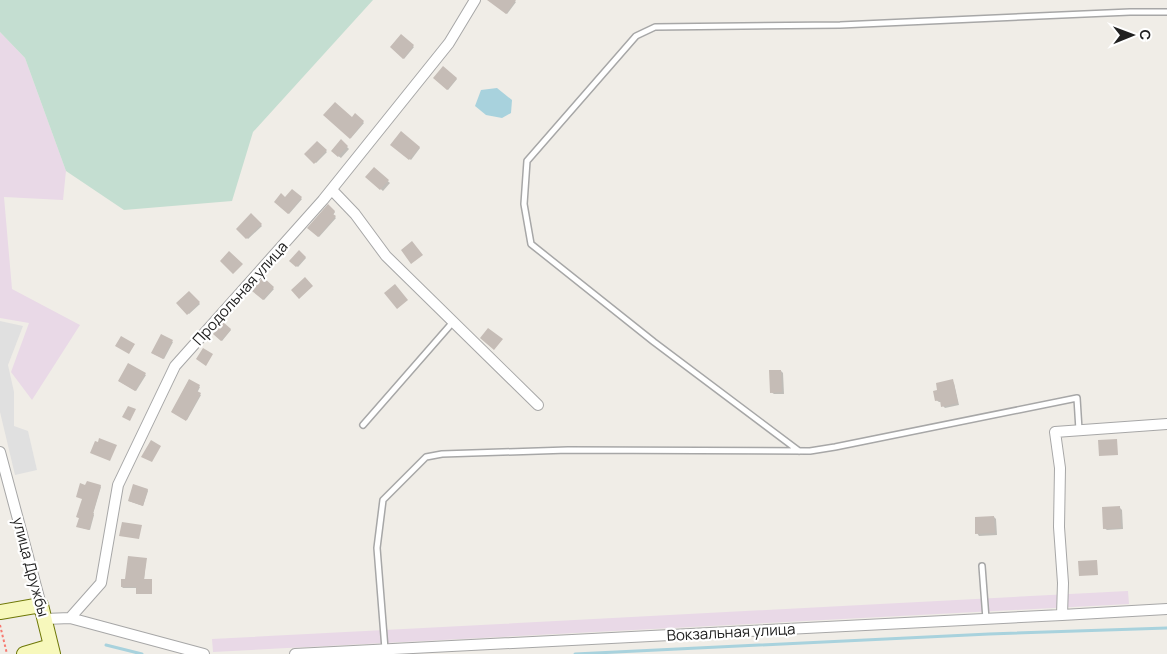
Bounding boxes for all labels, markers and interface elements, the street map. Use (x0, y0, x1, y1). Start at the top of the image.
north arrow (1107, 10, 1157, 60)
text: С (1136, 29, 1155, 40)
street label: Продольная улица (188, 236, 292, 350)
street label: улица Дружбы (8, 515, 54, 619)
street label: Вокзальная улица (666, 618, 796, 646)

